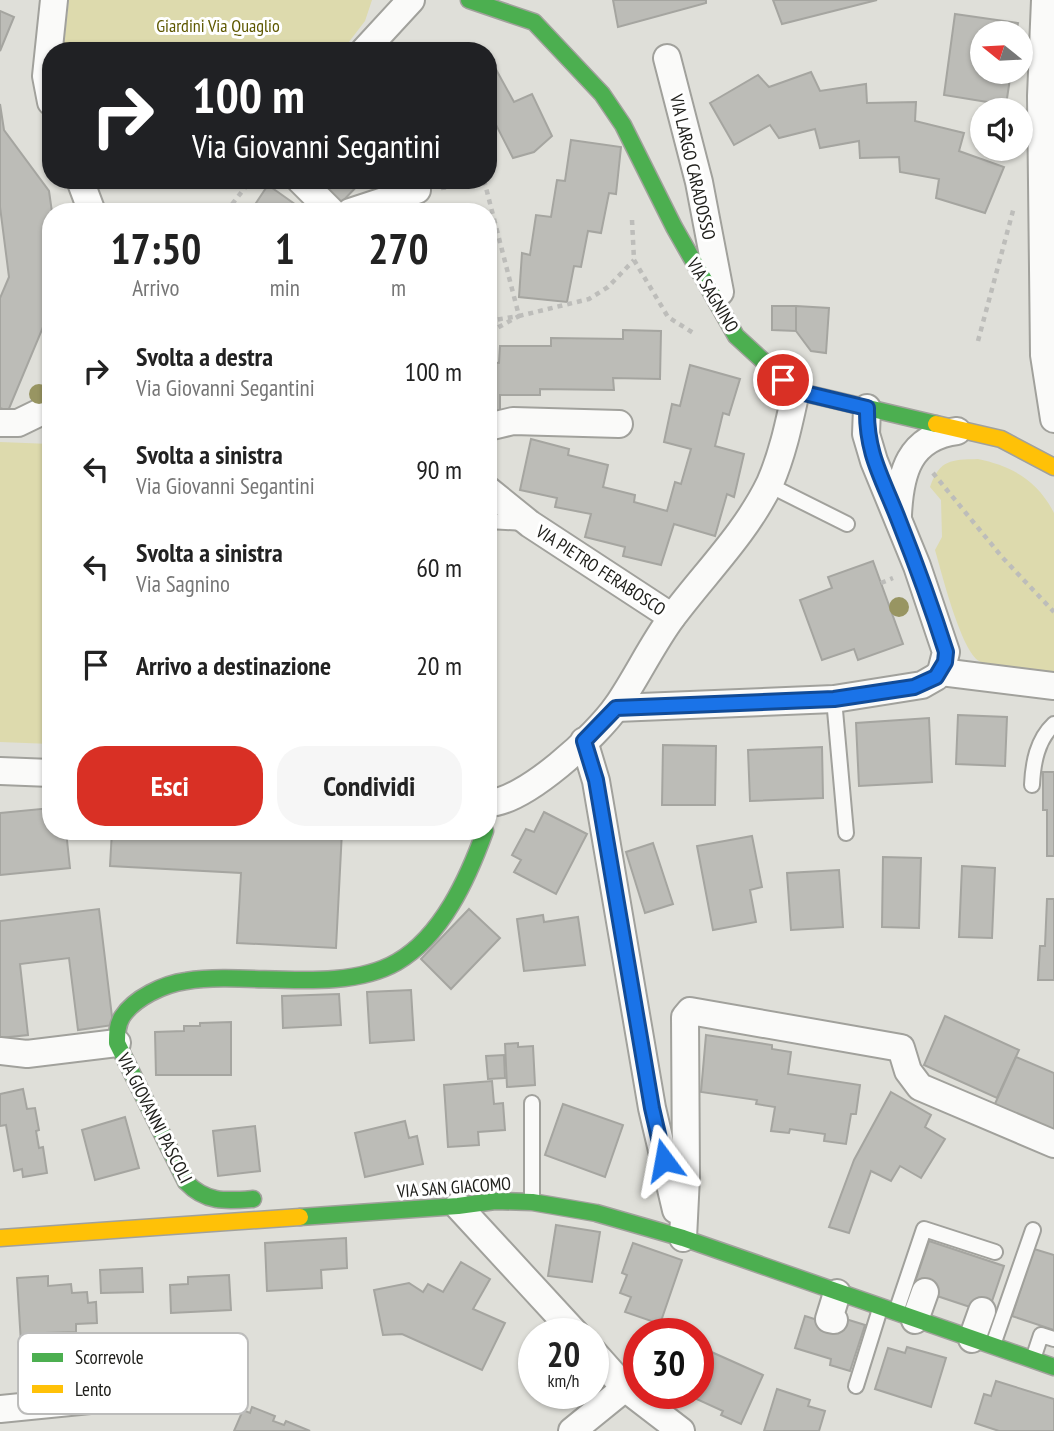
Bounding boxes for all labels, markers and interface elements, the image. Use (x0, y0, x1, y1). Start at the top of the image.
park label: Giardini Via Quaglio (156, 14, 280, 37)
north arrow (970, 21, 1032, 84)
map controls (970, 21, 1033, 161)
text: 100 m (192, 63, 305, 127)
icon: right (77, 70, 168, 161)
street label: VIA LARGO CARADOSSO (665, 91, 721, 242)
button: sound (970, 98, 1033, 161)
text: Via Giovanni Segantini (192, 125, 441, 167)
text: 17:50 (110, 221, 201, 276)
text: 1 (275, 221, 295, 276)
text: 270 (368, 221, 429, 276)
street label: VIA SAGNINO (681, 253, 744, 336)
text: Arrivo (132, 273, 180, 302)
text: min (270, 273, 300, 302)
text: m (391, 273, 406, 302)
text: Svolta a destra (136, 340, 273, 373)
pin (753, 350, 813, 410)
icon: right (77, 352, 115, 390)
text: 100 m (404, 355, 462, 388)
icon: arrive (764, 361, 802, 399)
text: Via Giovanni Segantini (136, 373, 315, 402)
text: Svolta a sinistra (136, 438, 283, 471)
icon: left (77, 450, 115, 488)
text: 90 m (416, 453, 462, 486)
text: Via Giovanni Segantini (136, 471, 315, 500)
street label: VIA PIETRO FERABOSCO (531, 519, 670, 621)
text: Svolta a sinistra (136, 536, 283, 569)
icon: left (77, 548, 115, 586)
text: 60 m (416, 551, 462, 584)
text: Via Sagnino (136, 569, 230, 598)
icon: arrive (77, 646, 115, 684)
text: Arrivo a destinazione (136, 649, 331, 682)
text: 20 m (416, 649, 462, 682)
button: Esci (77, 746, 263, 826)
button: Condividi (277, 746, 462, 826)
street label: VIA GIOVANNI PASCOLI (112, 1048, 198, 1187)
position arrow (627, 1123, 701, 1197)
street label: VIA SAN GIACOMO (395, 1172, 512, 1203)
speed limit sign: 30 (623, 1318, 714, 1409)
text: 20 (547, 1331, 580, 1377)
legend (18, 1333, 248, 1414)
text: Scorrevole (75, 1345, 144, 1369)
text: km/h (548, 1369, 579, 1392)
text: Lento (75, 1377, 112, 1401)

